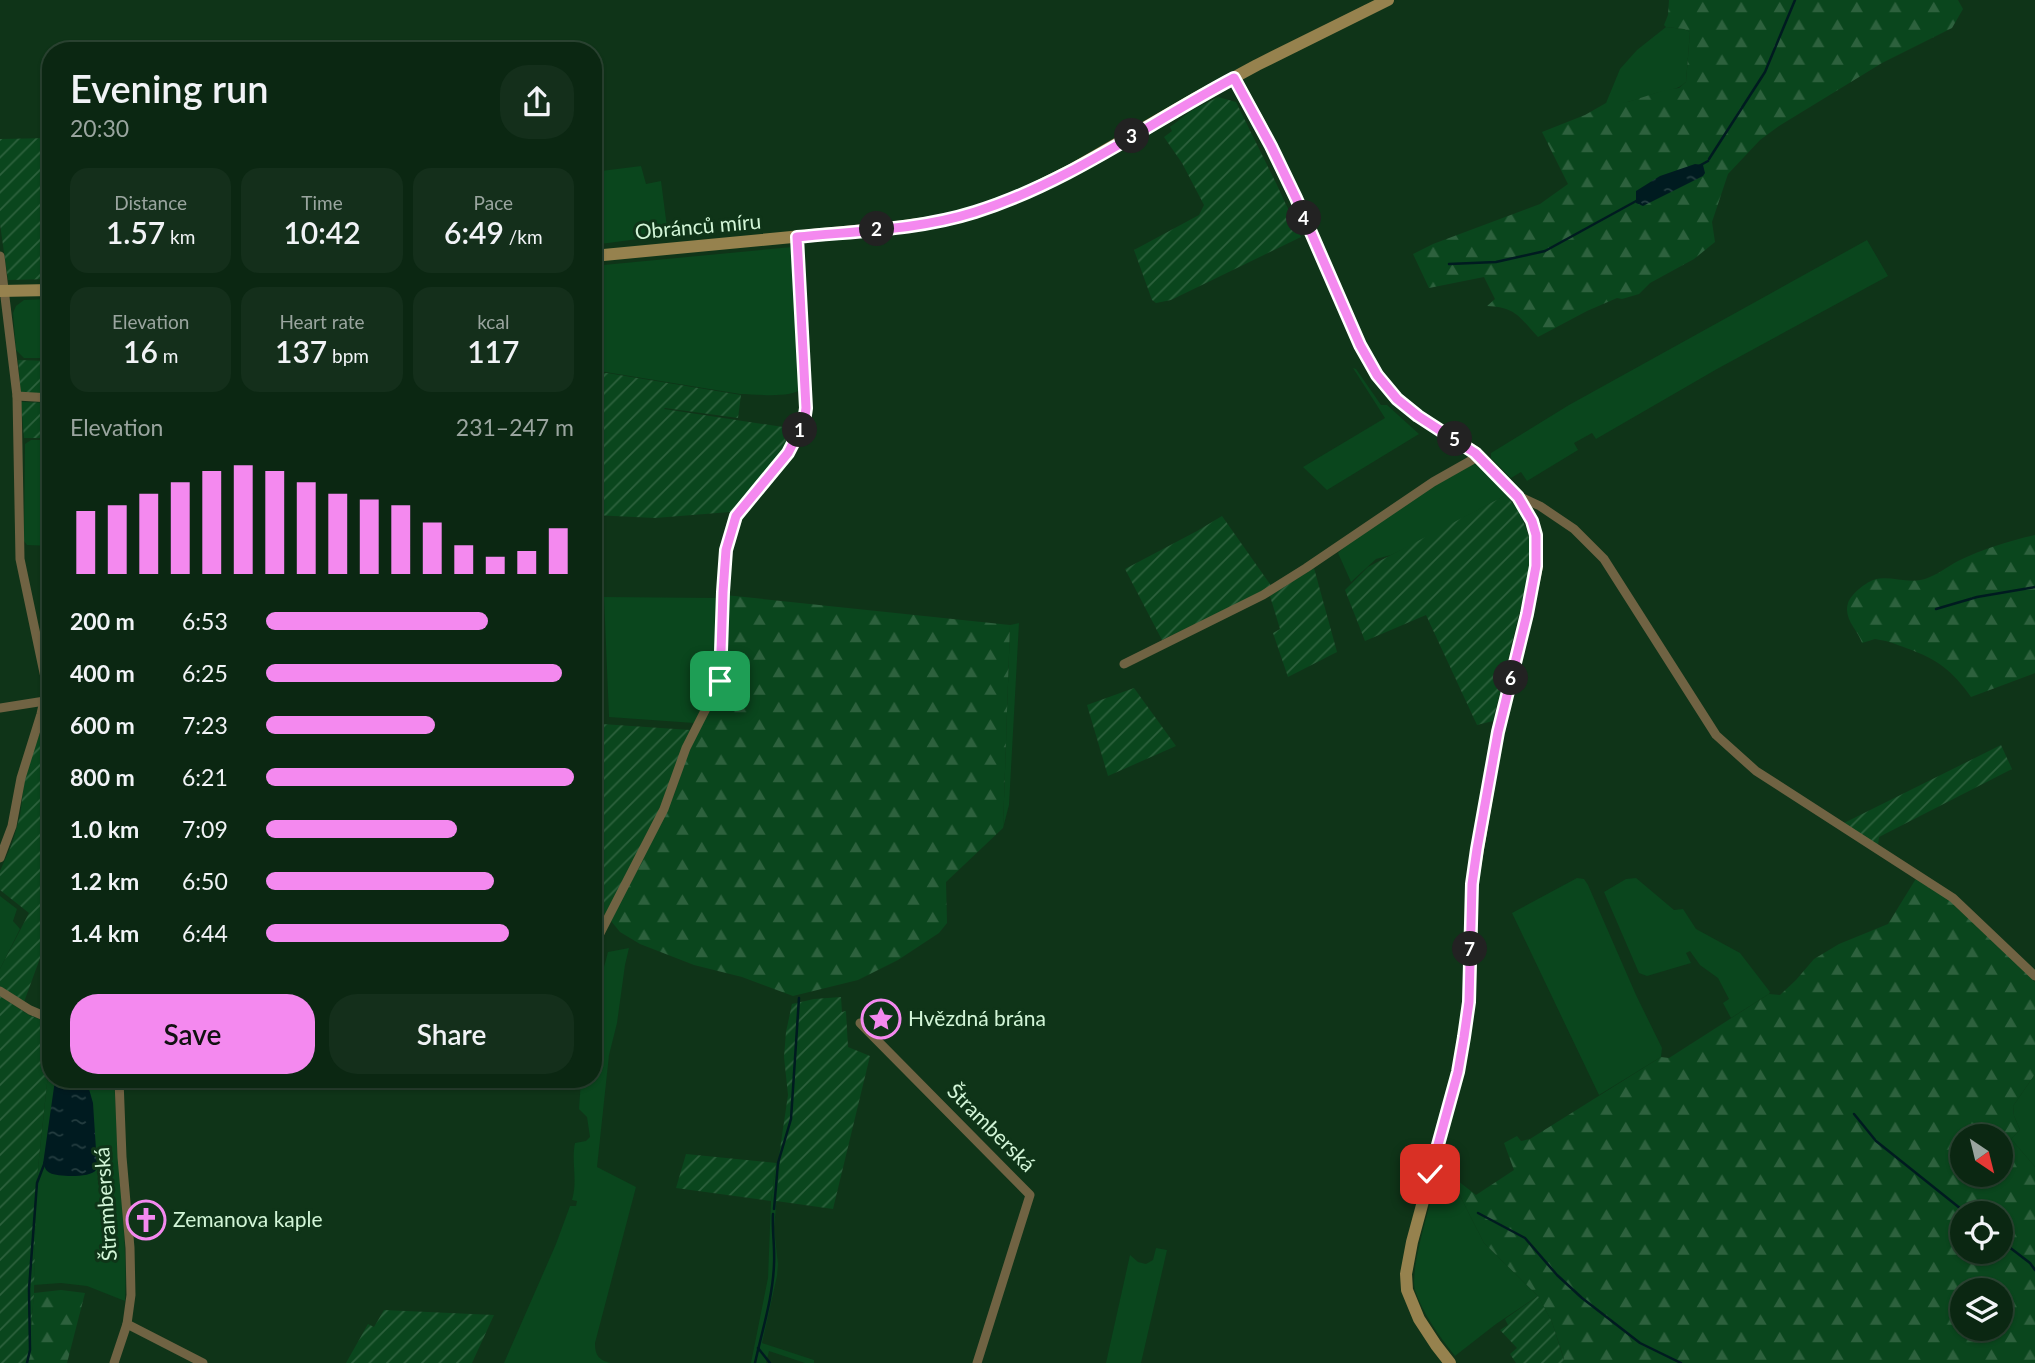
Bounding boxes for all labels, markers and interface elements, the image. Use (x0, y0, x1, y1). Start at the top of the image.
text: Evening run (70, 65, 269, 111)
button: share (500, 65, 574, 139)
text: 20:30 (70, 114, 129, 142)
pin: 3 (1114, 118, 1150, 154)
text: 3 (1126, 124, 1137, 147)
text: Distance (114, 191, 187, 214)
text: Time (301, 191, 343, 214)
text: Pace (474, 191, 513, 214)
pin: 4 (1286, 200, 1322, 235)
text: 4 (1298, 206, 1309, 229)
street label: Obránců míru (634, 208, 762, 243)
pin: 2 (860, 212, 894, 246)
text: 1.57 (106, 214, 165, 250)
text: 10:42 (283, 214, 361, 250)
text: 6:49 (444, 214, 504, 250)
text: 2 (871, 217, 882, 240)
text: km (165, 225, 195, 248)
text: /km (504, 225, 543, 248)
text: Elevation (112, 310, 189, 333)
text: Heart rate (279, 310, 365, 333)
text: kcal (477, 310, 509, 333)
text: 16 (123, 333, 158, 369)
text: 137 (275, 333, 327, 369)
text: 117 (467, 333, 519, 369)
text: m (158, 344, 178, 367)
text: bpm (327, 344, 369, 367)
pin: 1 (782, 412, 818, 448)
text: Elevation (70, 413, 163, 441)
text: 231–247 m (456, 413, 574, 441)
text: 1 (794, 418, 805, 441)
pin: 5 (1438, 422, 1472, 457)
text: 5 (1449, 427, 1460, 450)
text: 200 m (70, 607, 135, 635)
text: 6:53 (182, 607, 228, 635)
pin (690, 651, 750, 711)
text: 400 m (70, 659, 135, 687)
text: 6:25 (182, 659, 228, 687)
pin: 6 (1494, 660, 1528, 696)
icon: arrive (701, 662, 739, 700)
text: 6 (1505, 666, 1516, 689)
text: 600 m (70, 711, 135, 739)
text: 7:23 (182, 711, 228, 739)
text: 800 m (70, 763, 135, 791)
text: 6:21 (182, 763, 228, 791)
text: 1.0 km (70, 815, 139, 843)
text: 7:09 (182, 815, 228, 843)
text: 1.2 km (70, 867, 139, 895)
text: 6:50 (182, 867, 228, 895)
text: 1.4 km (70, 919, 139, 947)
text: 6:44 (182, 919, 228, 947)
pin: 7 (1452, 932, 1488, 967)
text: 7 (1464, 937, 1475, 960)
button: Save (70, 994, 315, 1074)
button: Share (329, 994, 574, 1074)
place icon: Hvězdná brána (860, 998, 902, 1040)
place label: Hvězdná brána (908, 1005, 1046, 1030)
street label: Štramberská (943, 1078, 1041, 1176)
north arrow (1950, 1124, 2012, 1186)
map controls (1950, 1124, 2013, 1341)
pin (1400, 1144, 1460, 1204)
street label: Štramberská (88, 1146, 121, 1262)
icon: check (1411, 1155, 1449, 1193)
church icon: Zemanova kaple (125, 1199, 167, 1241)
button: locate (1950, 1201, 2013, 1264)
place label: Zemanova kaple (173, 1206, 323, 1231)
button: layers (1950, 1278, 2013, 1341)

